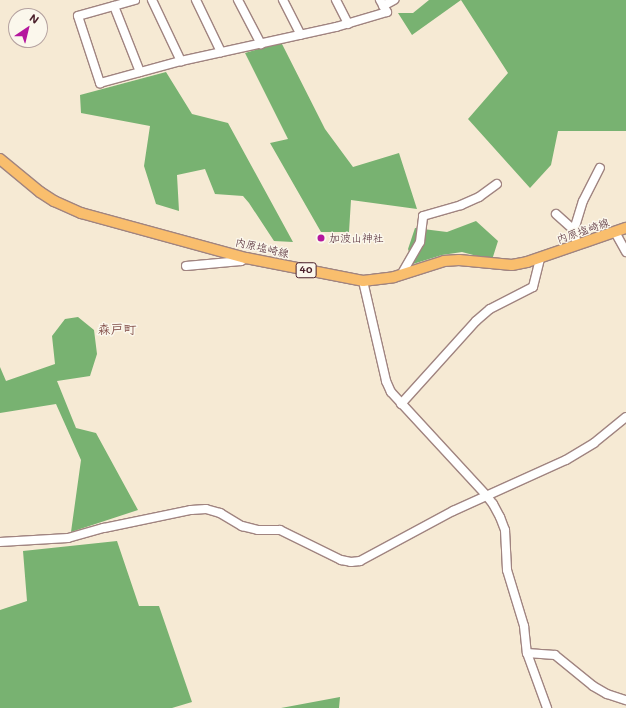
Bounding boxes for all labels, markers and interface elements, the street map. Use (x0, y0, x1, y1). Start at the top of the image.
north arrow (8, 8, 48, 48)
text: N (27, 10, 42, 27)
street label: 内原塩崎線 (555, 216, 611, 246)
place label: 加波山神社 (329, 231, 384, 245)
marker: 加波山神社 (316, 233, 326, 243)
street label: 内原塩崎線 (234, 235, 290, 261)
road number: 40 (295, 262, 317, 278)
district label: 森戸町 (98, 321, 136, 337)

